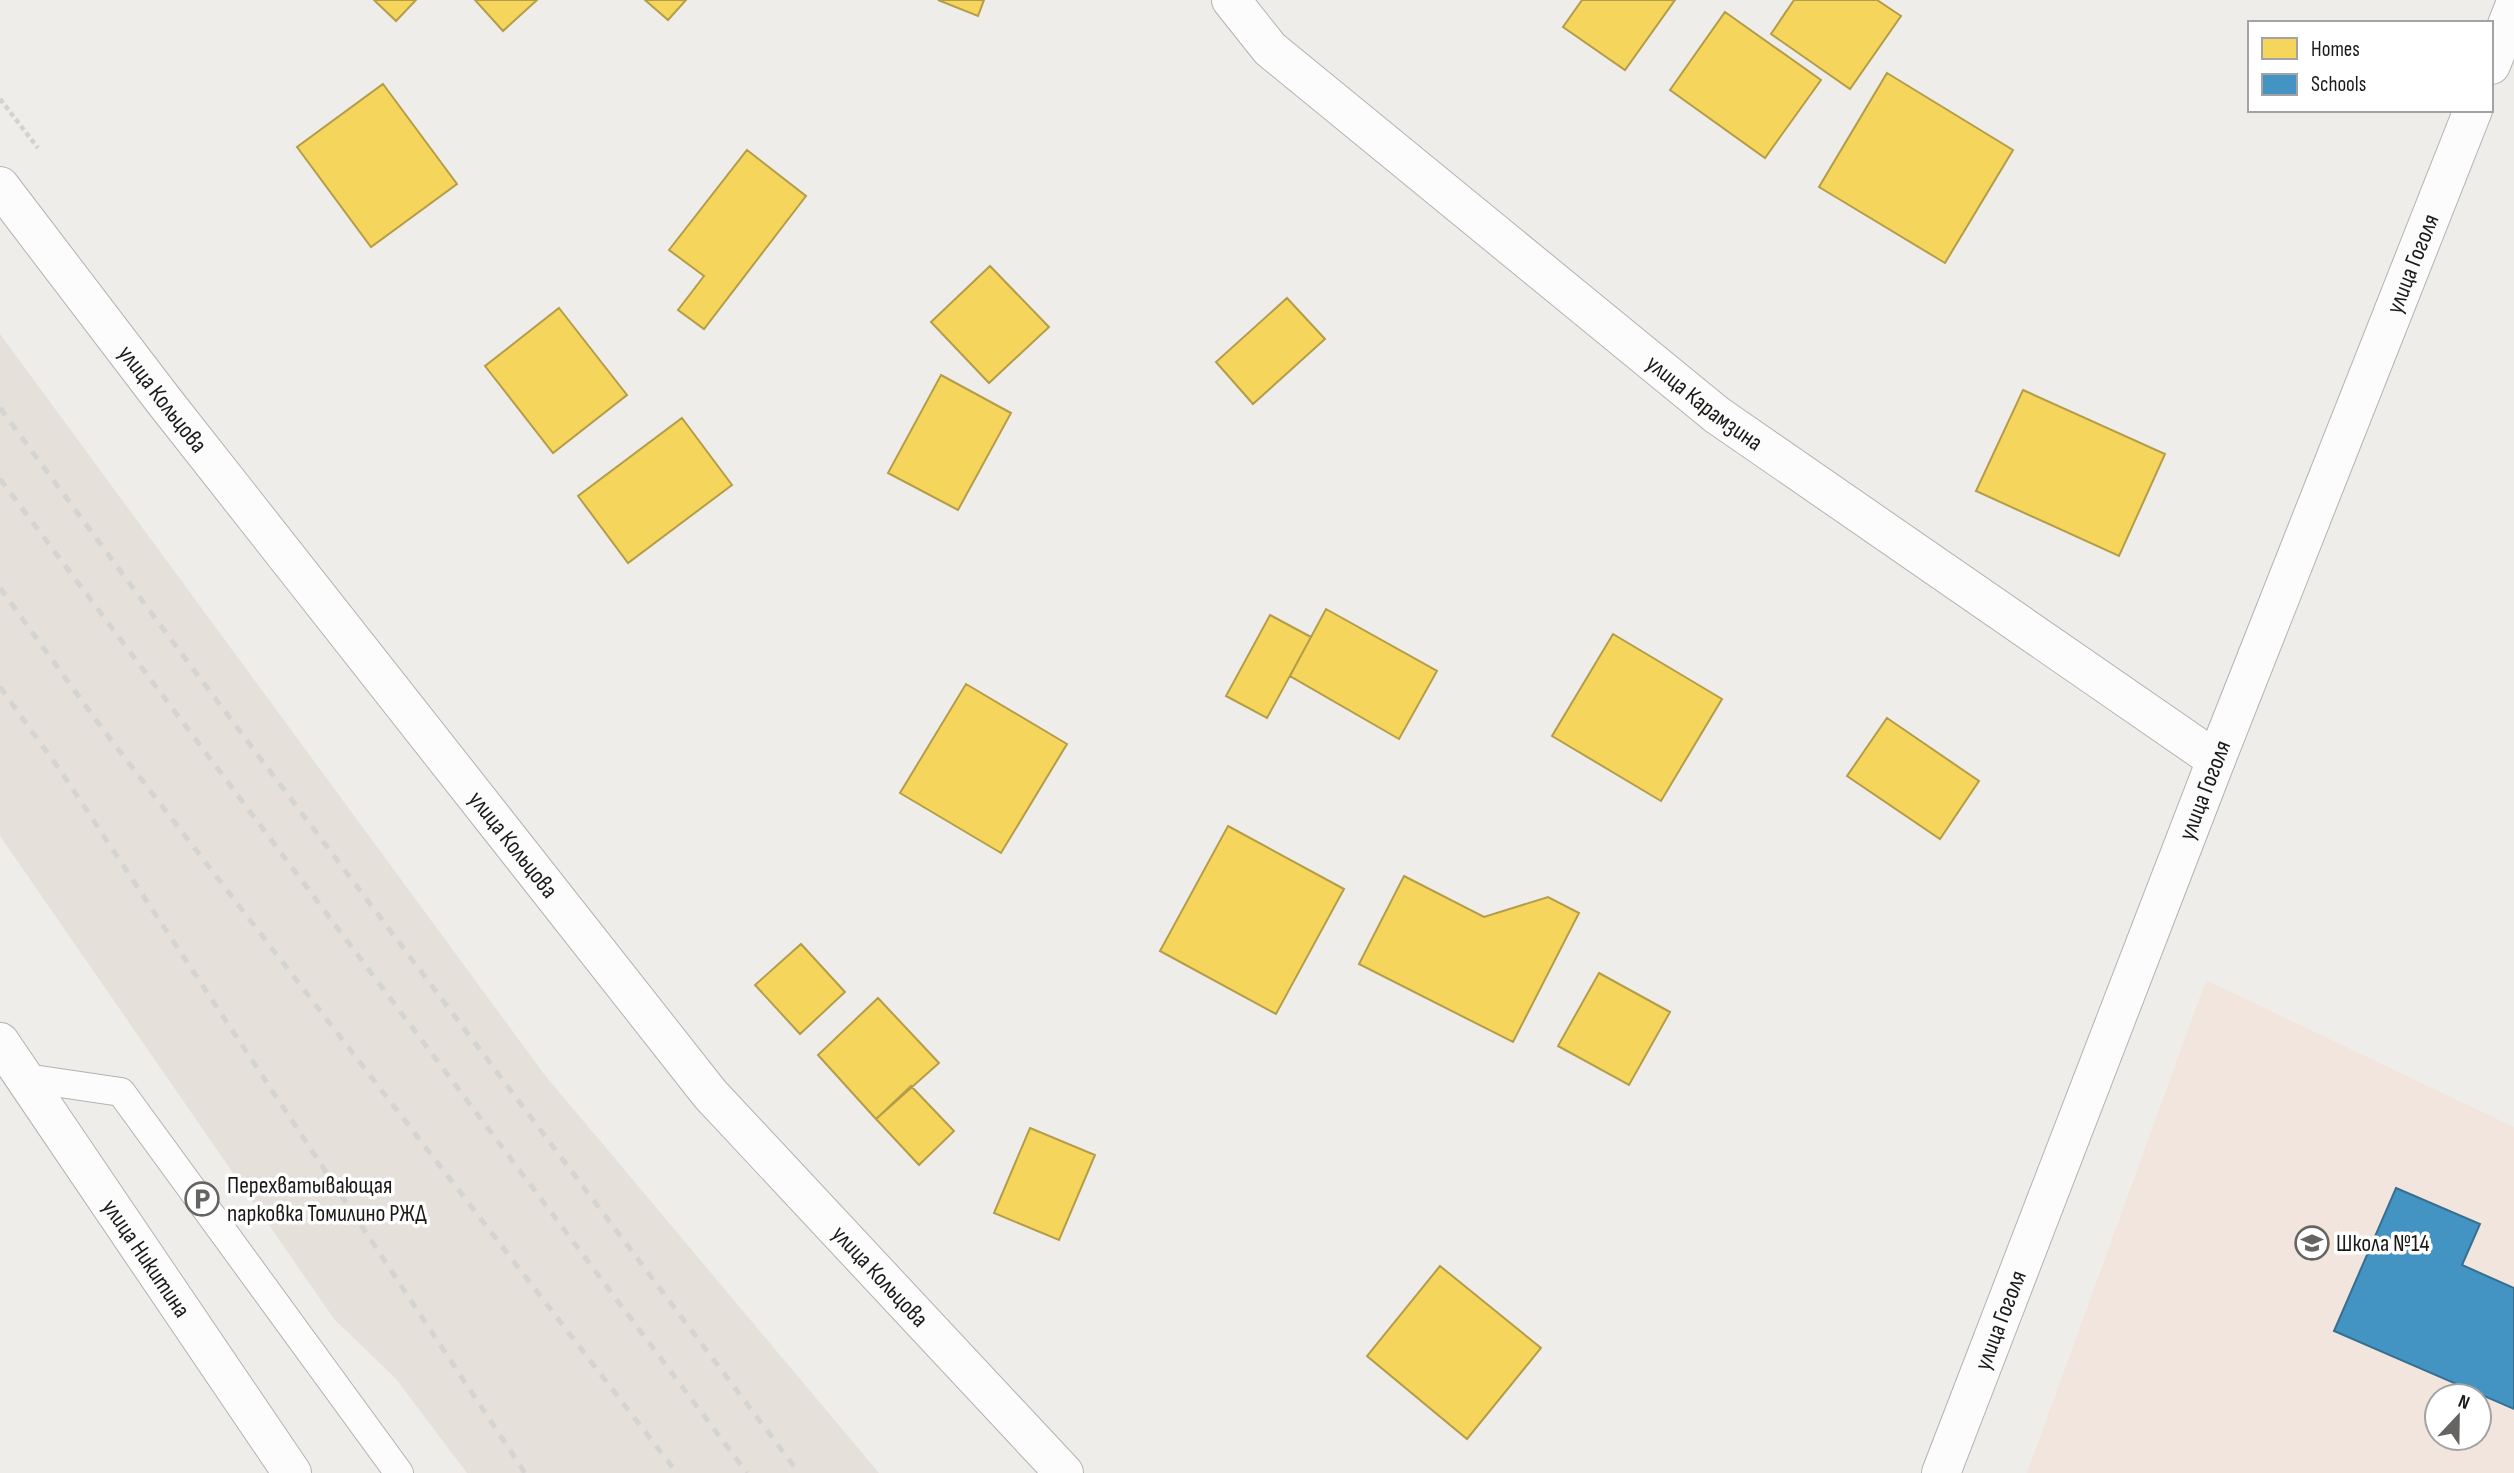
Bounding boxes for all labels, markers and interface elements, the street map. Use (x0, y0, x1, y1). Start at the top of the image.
legend (2248, 21, 2493, 112)
text: Homes (2311, 37, 2360, 62)
text: Schools (2311, 72, 2366, 97)
street label: улица Гоголя (2380, 210, 2445, 318)
street label: улица Кольцова (112, 340, 213, 459)
street label: улица Карамзина (1640, 349, 1768, 457)
street label: улица Гоголя (2173, 736, 2237, 844)
street label: улица Кольцова (462, 786, 564, 904)
place label: Перехватывающая парковка Томилино РЖД (227, 1171, 427, 1228)
parking icon: Перехватывающая парковка Томилино РЖД (183, 1180, 221, 1218)
street label: улица Никитина (96, 1194, 196, 1323)
street label: улица Кольцова (826, 1220, 934, 1333)
school or university icon: Школа №14 (2293, 1224, 2331, 1262)
place label: Школа №14 (2336, 1229, 2430, 1258)
street label: улица Гоголя (1968, 1266, 2033, 1374)
north arrow (2423, 1382, 2493, 1452)
text: N (2455, 1390, 2473, 1415)

